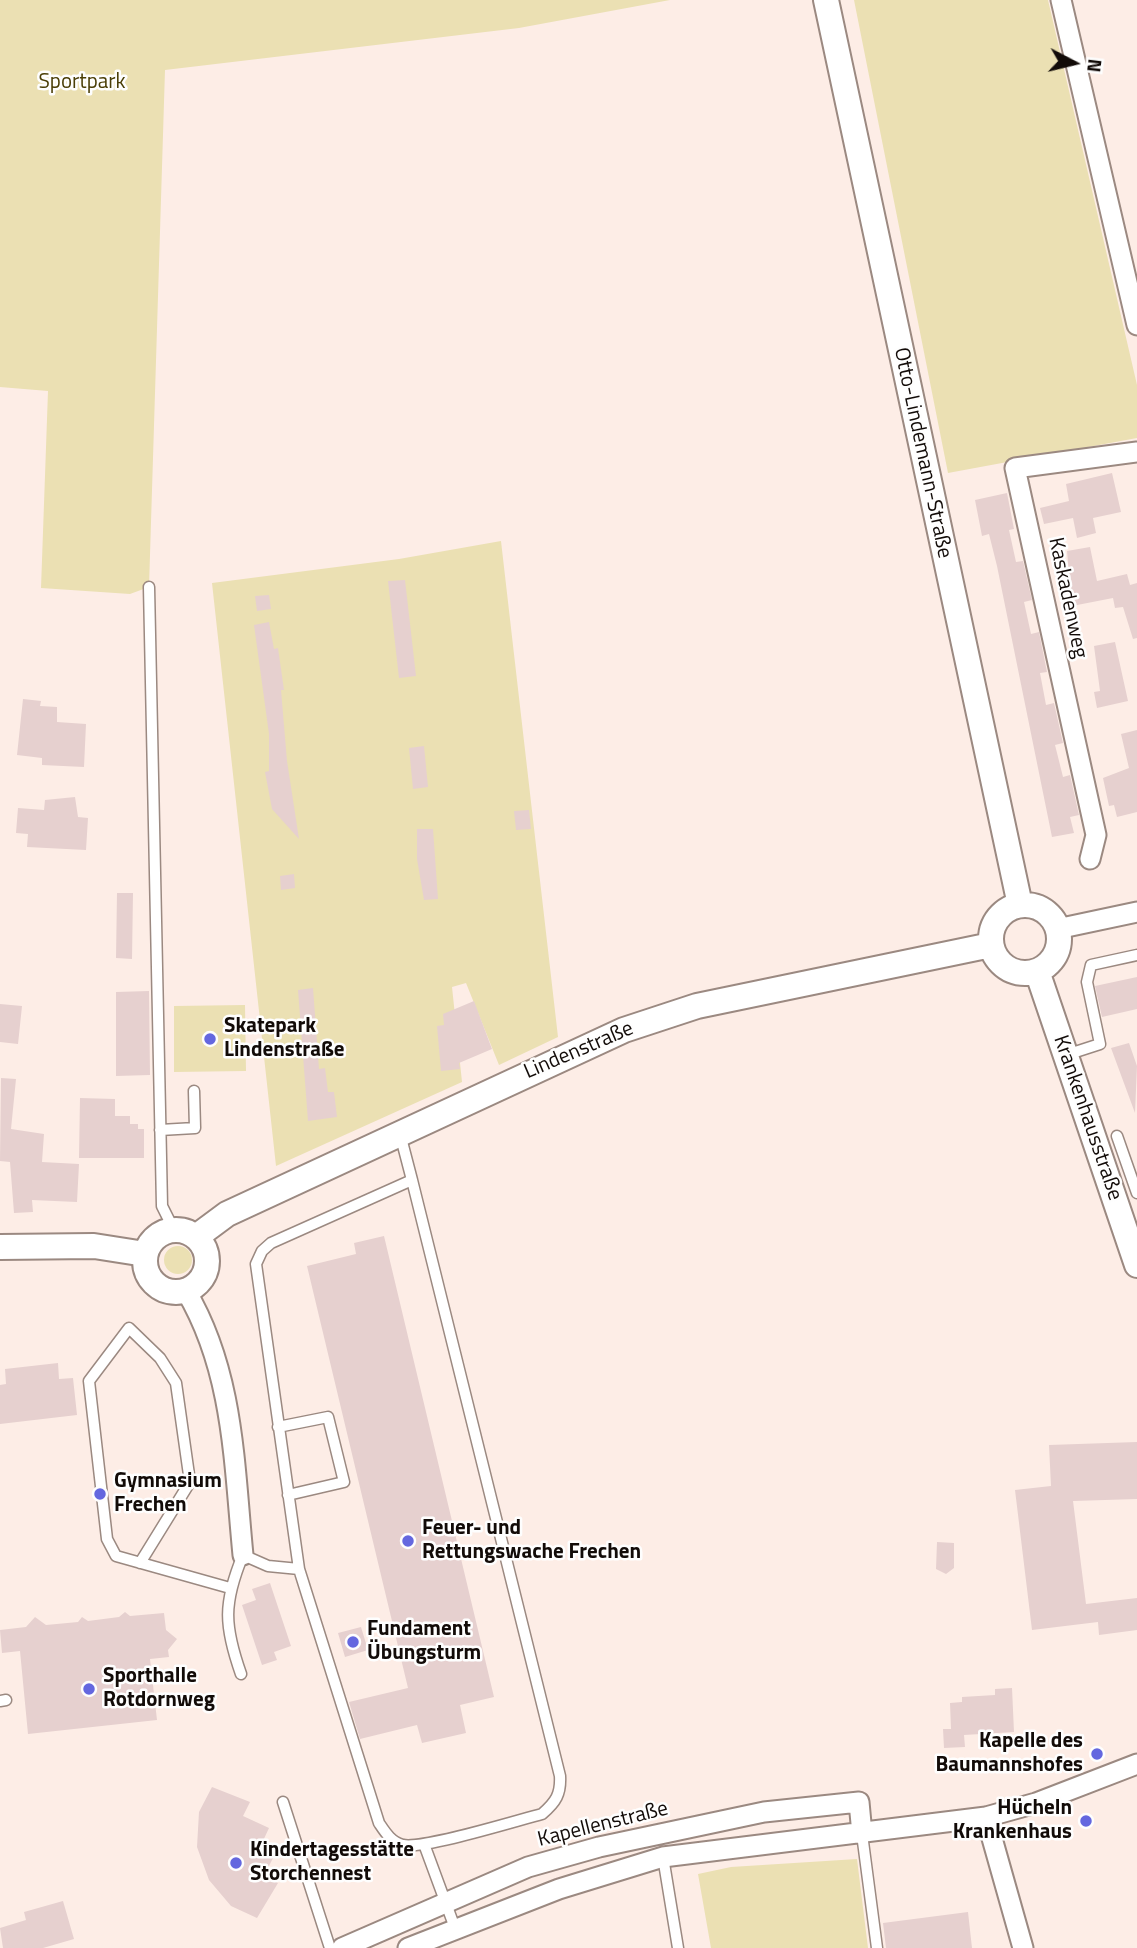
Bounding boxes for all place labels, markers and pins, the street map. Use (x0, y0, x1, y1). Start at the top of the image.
place label: Skatepark Lindenstraße (224, 1014, 344, 1064)
marker: Skatepark Lindenstraße (202, 1031, 218, 1047)
place label: Gymnasium Frechen (114, 1469, 222, 1519)
marker: Gymnasium Frechen (92, 1486, 108, 1502)
place label: Feuer- und Rettungswache Frechen (422, 1516, 641, 1566)
marker: Feuer- und Rettungswache Frechen (400, 1533, 416, 1549)
place label: Fundament Übungsturm (367, 1617, 481, 1667)
marker: Fundament Übungsturm (345, 1634, 361, 1650)
place label: Sporthalle Rotdornweg (103, 1664, 215, 1714)
marker: Sporthalle Rotdornweg (81, 1681, 97, 1697)
place label: Kapelle des Baumannshofes (936, 1729, 1083, 1779)
marker: Kapelle des Baumannshofes (1089, 1746, 1105, 1762)
place label: Hücheln Krankenhaus (953, 1796, 1072, 1846)
marker: Hücheln Krankenhaus (1078, 1813, 1094, 1829)
place label: Kindertagesstätte Storchennest (250, 1838, 414, 1888)
marker: Kindertagesstätte Storchennest (228, 1855, 244, 1871)

